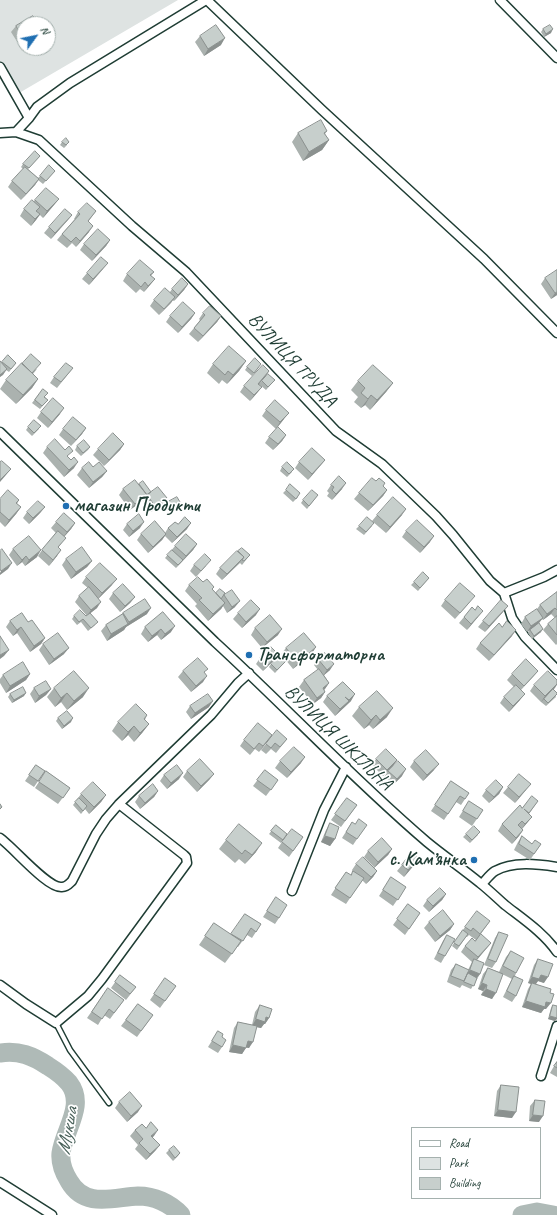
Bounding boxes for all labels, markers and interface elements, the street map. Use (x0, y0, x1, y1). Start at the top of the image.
north arrow (16, 16, 56, 56)
text: N (37, 23, 53, 37)
street label: ВУЛИЦЯ ТРУДА (243, 308, 341, 412)
place label: магазин Продукти (74, 495, 200, 517)
marker: магазин Продукти (61, 501, 71, 511)
place label: Трансформаторна (257, 644, 384, 666)
marker: Трансформаторна (244, 650, 254, 660)
street label: ВУЛИЦЯ ШКІЛЬНА (279, 681, 397, 795)
place label: с. Кам’янка (389, 849, 466, 871)
marker: с. Кам’янка (469, 855, 479, 865)
water label: Мукша (52, 1106, 84, 1156)
legend (411, 1127, 541, 1199)
text: Road (449, 1135, 469, 1151)
text: Park (449, 1155, 468, 1171)
text: Building (449, 1175, 481, 1191)

